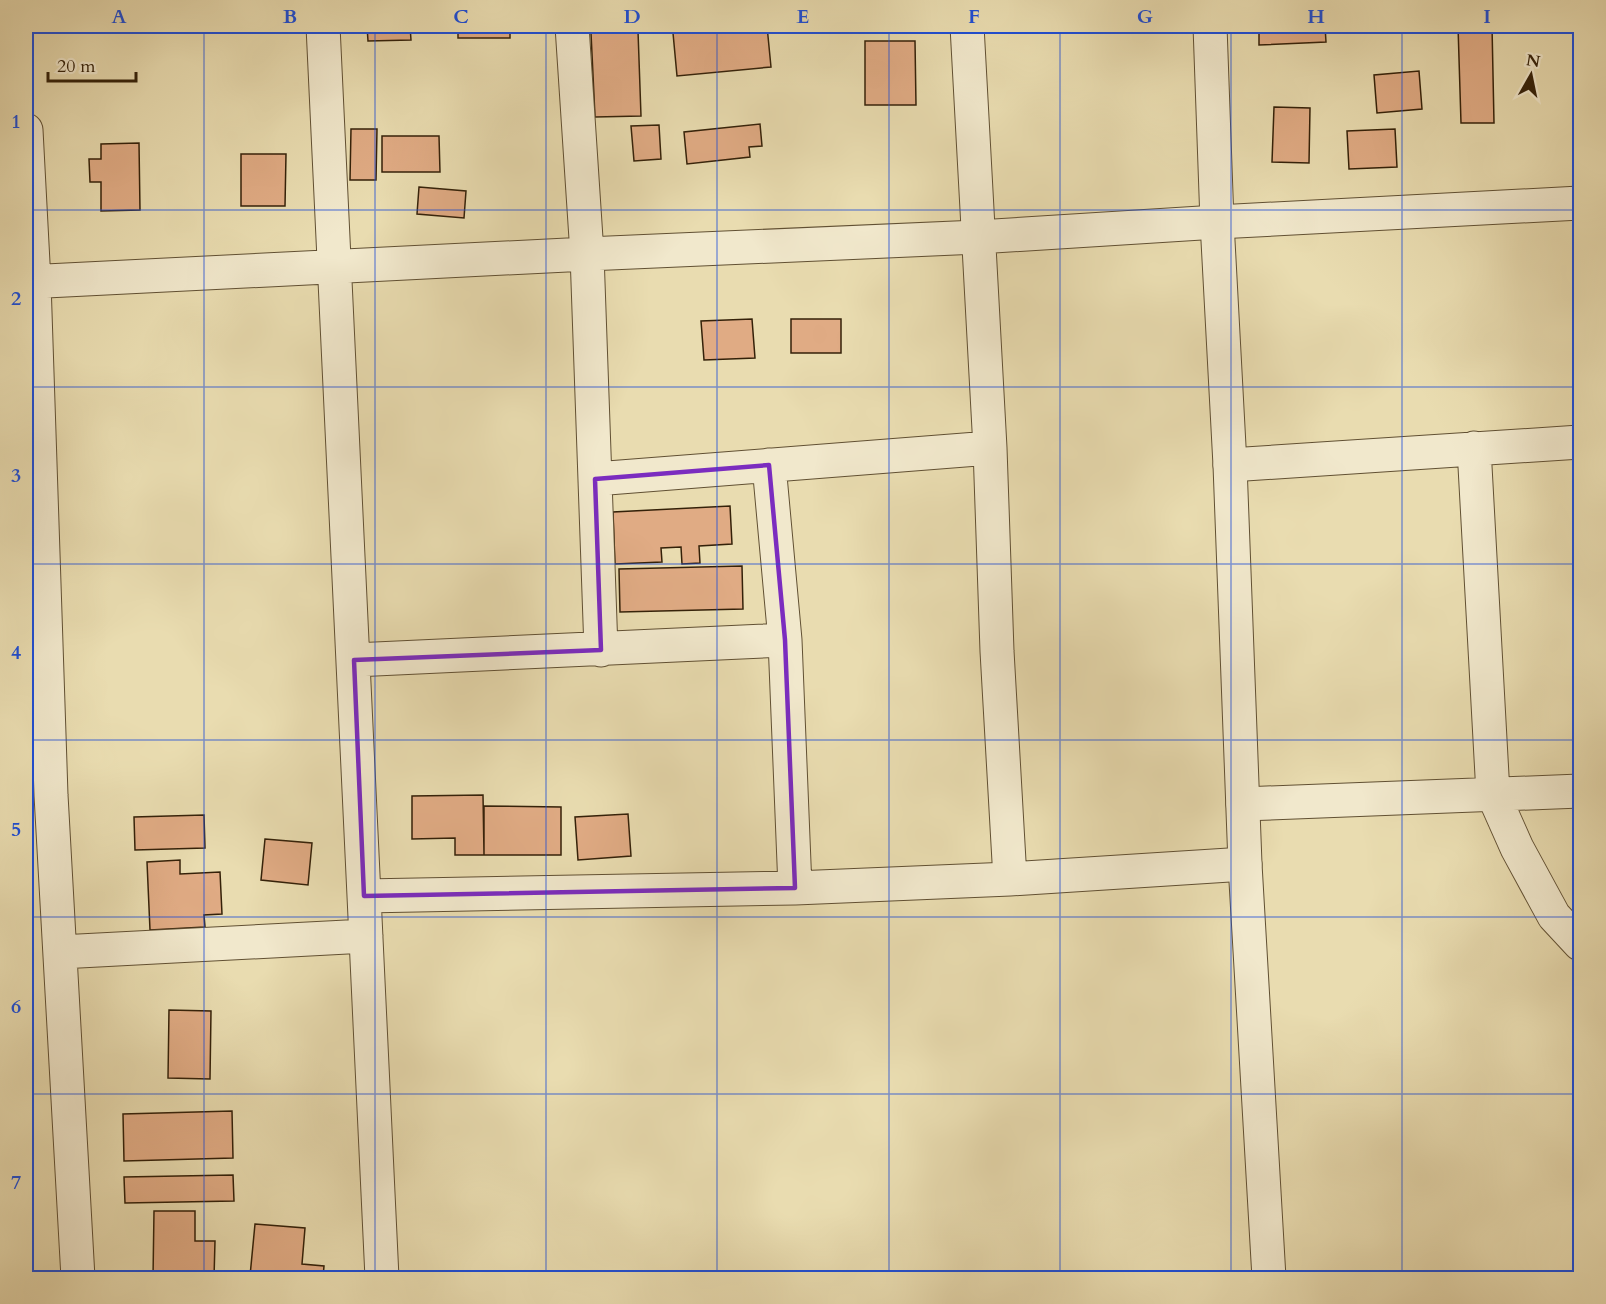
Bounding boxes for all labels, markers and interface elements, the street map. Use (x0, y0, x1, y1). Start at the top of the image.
text: A (111, 3, 127, 30)
text: B (283, 3, 297, 30)
text: C (453, 3, 469, 30)
text: D (623, 3, 641, 30)
text: E (797, 3, 809, 30)
text: F (968, 3, 980, 30)
text: G (1137, 3, 1153, 30)
text: H (1307, 3, 1325, 30)
text: I (1483, 3, 1491, 30)
scale bar (48, 45, 136, 83)
north arrow (1501, 45, 1561, 105)
text: N (1525, 49, 1542, 73)
text: 20 m (57, 54, 96, 79)
text: 1 (11, 108, 21, 135)
text: 2 (11, 285, 21, 312)
text: 3 (11, 462, 21, 489)
text: 4 (11, 639, 21, 666)
text: 5 (11, 816, 21, 843)
text: 6 (11, 993, 21, 1020)
text: 7 (11, 1169, 21, 1196)

